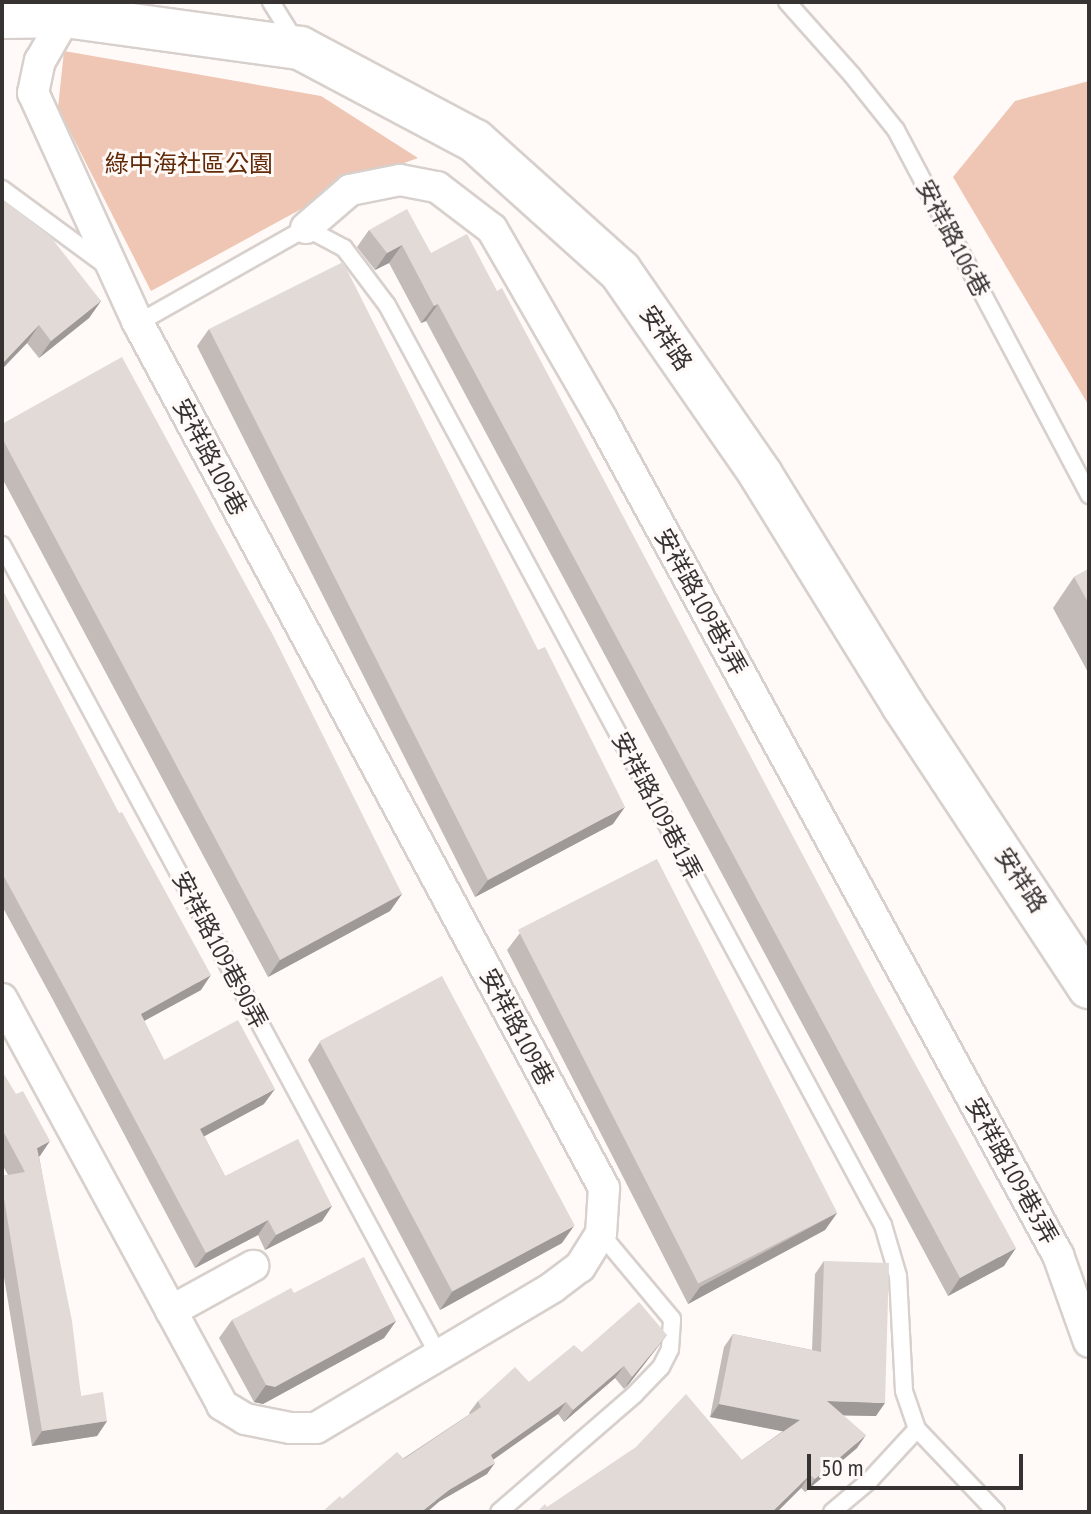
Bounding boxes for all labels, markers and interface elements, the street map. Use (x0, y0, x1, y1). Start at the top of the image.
park label: 綠中海社區公園 (105, 150, 273, 178)
street label: 安祥路106巷 (910, 175, 996, 301)
street label: 安祥路 (634, 300, 698, 376)
street label: 安祥路109巷 (167, 394, 253, 520)
street label: 安祥路109巷3弄 (649, 524, 753, 680)
street label: 安祥路109巷1弄 (606, 727, 708, 885)
street label: 安祥路 (989, 842, 1053, 918)
street label: 安祥路109巷90弄 (166, 866, 274, 1034)
street label: 安祥路109巷 (474, 964, 560, 1090)
street label: 安祥路109巷3弄 (960, 1093, 1064, 1249)
scale bar (811, 1438, 1027, 1488)
text: 50 m (821, 1452, 863, 1483)

